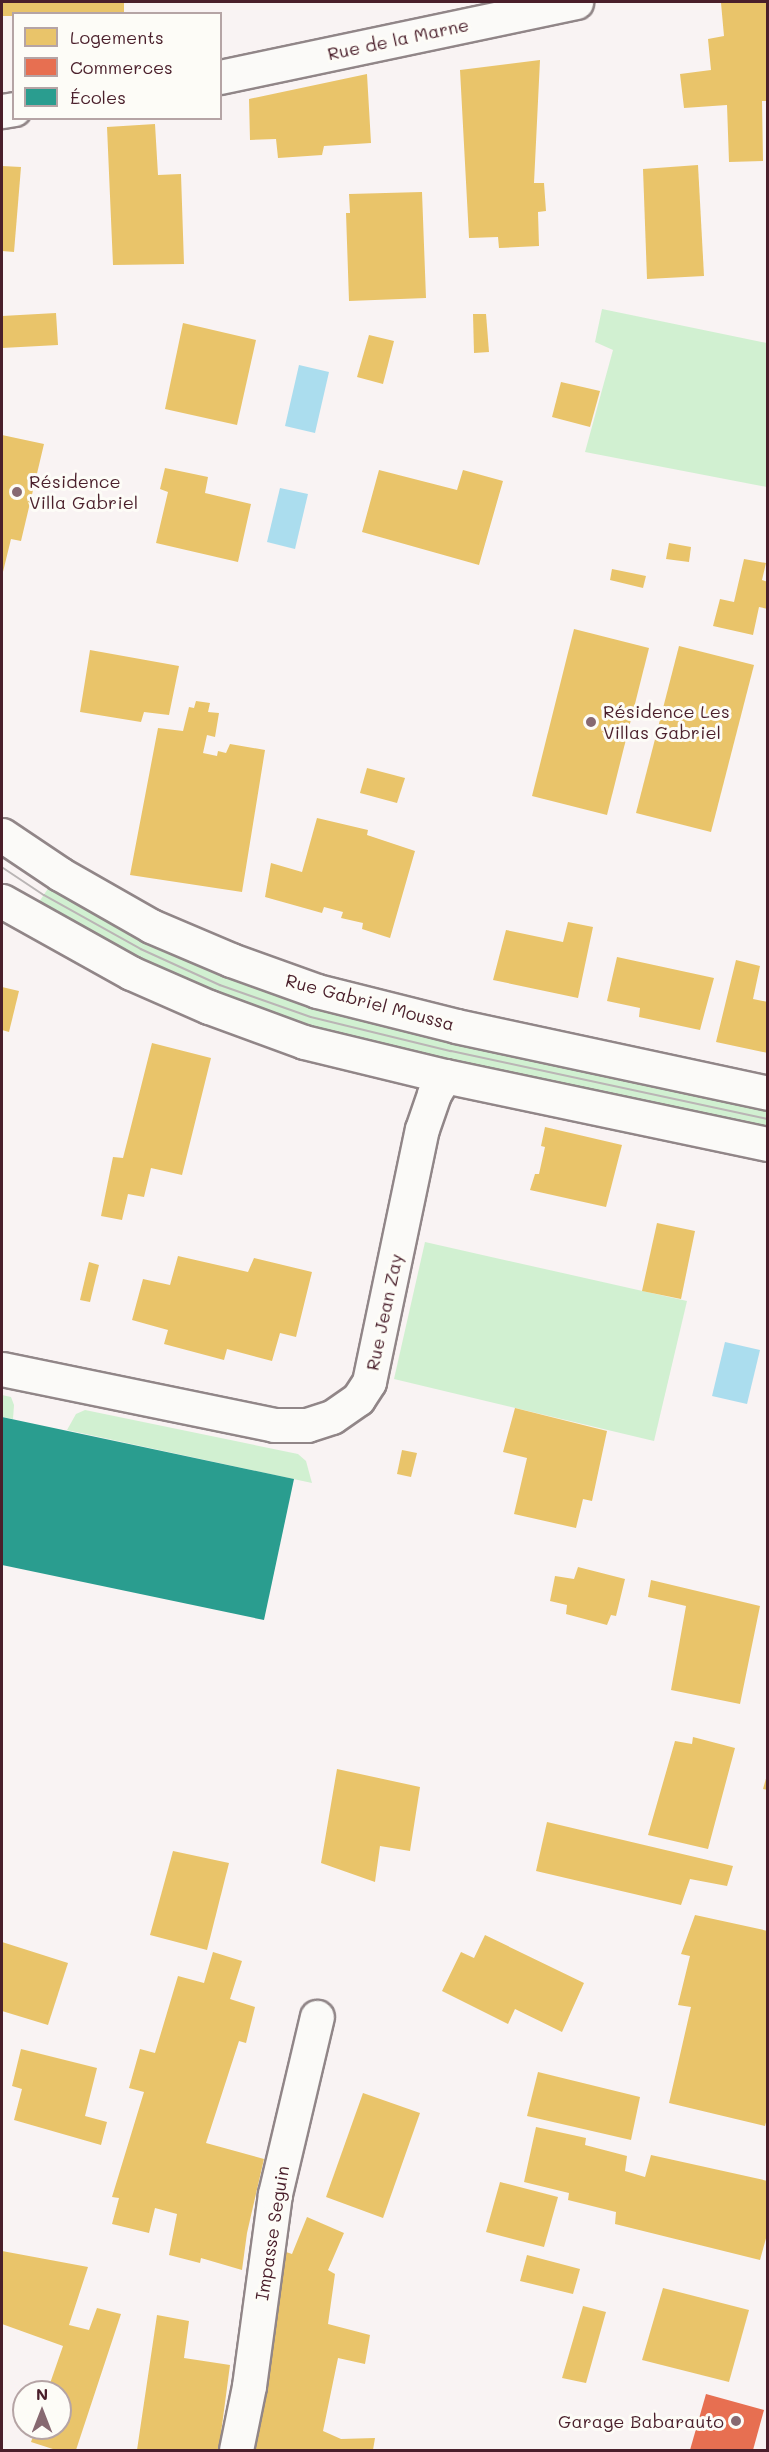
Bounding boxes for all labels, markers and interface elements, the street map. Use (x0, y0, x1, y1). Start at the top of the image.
legend (12, 12, 222, 120)
street label: Rue de la Marne (325, 13, 471, 65)
text: Logements (70, 25, 164, 49)
text: Commerces (70, 55, 173, 79)
text: Écoles (70, 85, 126, 109)
place label: Résidence Villa Gabriel (29, 471, 138, 514)
marker: Résidence Villa Gabriel (10, 485, 24, 499)
place label: Résidence Les Villas Gabriel (603, 701, 730, 744)
marker: Résidence Les Villas Gabriel (584, 715, 598, 729)
street label: Rue Gabriel Moussa (283, 969, 457, 1035)
street label: Rue Jean Zay (361, 1252, 407, 1372)
street label: Impasse Seguin (251, 2164, 293, 2302)
north arrow (12, 2380, 72, 2440)
text: N (36, 2383, 48, 2404)
place label: Garage Babarauto (558, 2410, 724, 2432)
marker: Garage Babarauto (729, 2414, 743, 2428)

